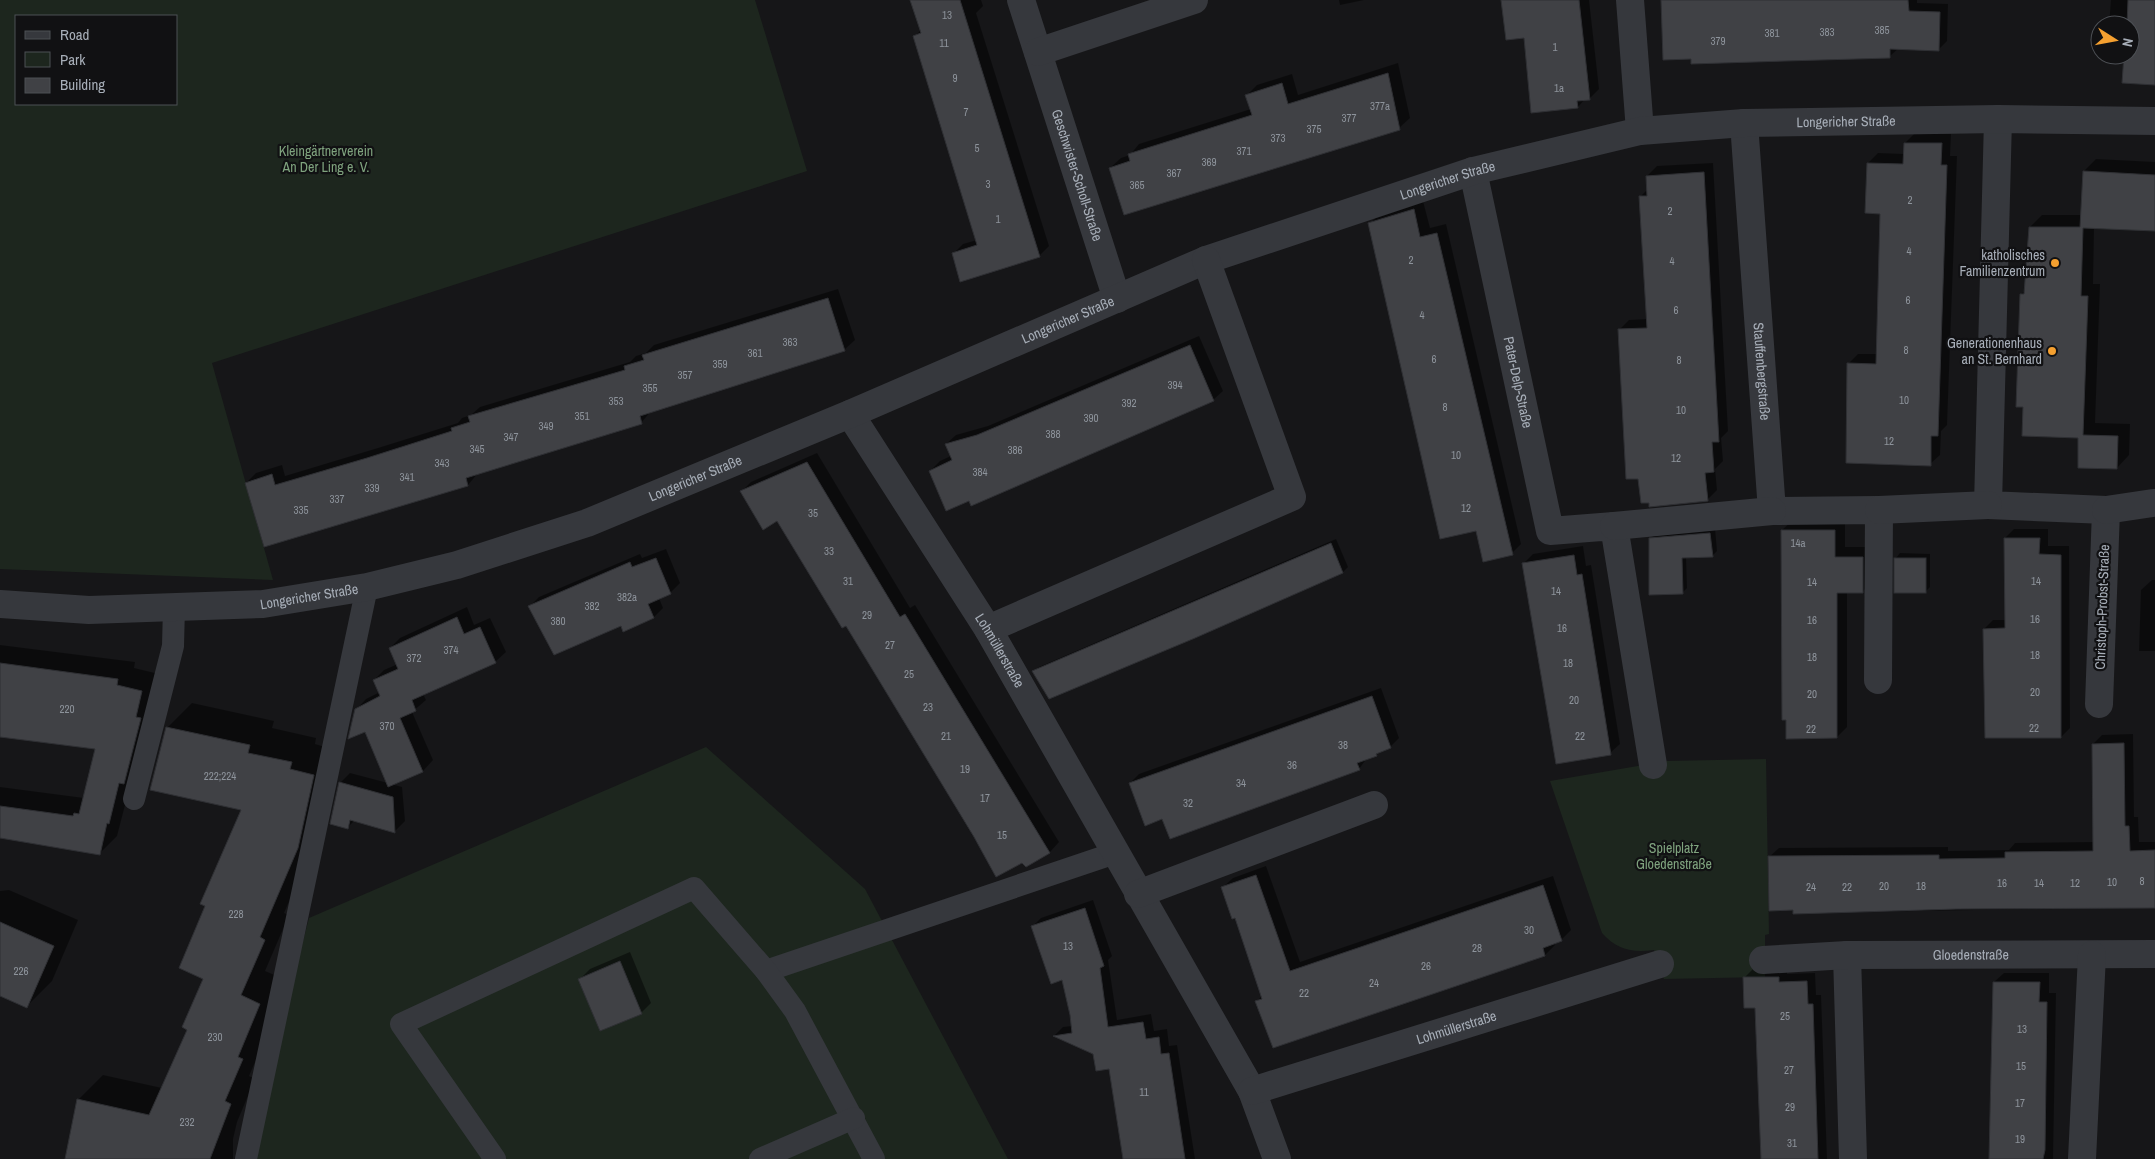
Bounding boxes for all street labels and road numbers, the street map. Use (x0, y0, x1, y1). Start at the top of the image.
street label: Geschwister-Scholl-Straße (1048, 107, 1107, 243)
street label: Longericher Straße (1796, 112, 1896, 131)
street label: Longericher Straße (1398, 157, 1497, 204)
street label: Longericher Straße (1019, 292, 1117, 348)
street label: Stauffenbergstraße (1749, 322, 1774, 421)
street label: Pater-Delp-Straße (1500, 335, 1537, 430)
street label: Longericher Straße (646, 451, 744, 505)
street label: Christoph-Probst-Straße (2091, 544, 2113, 670)
street label: Longericher Straße (259, 580, 359, 613)
street label: Lohmüllerstraße (971, 610, 1029, 691)
street label: Gloedenstraße (1933, 945, 2009, 964)
street label: Lohmüllerstraße (1414, 1006, 1499, 1048)

